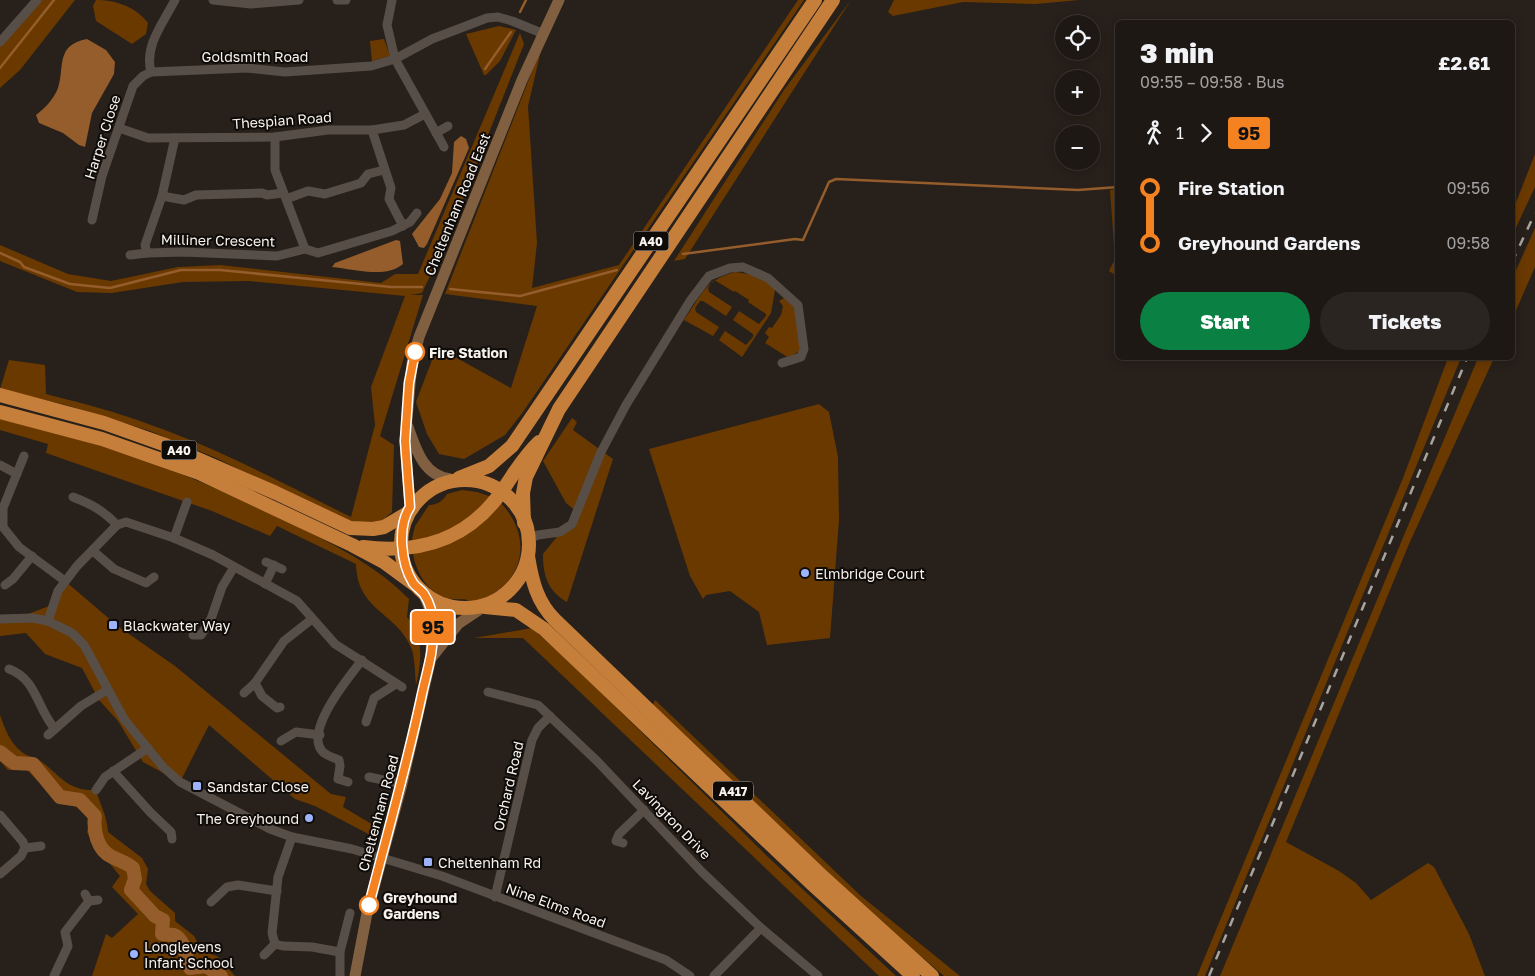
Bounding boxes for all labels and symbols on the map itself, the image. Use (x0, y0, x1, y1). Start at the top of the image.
street label: Goldsmith Road (202, 48, 308, 65)
street label: Harper Close (80, 93, 124, 181)
street label: Thespian Road (232, 108, 332, 132)
street label: Cheltenham Road East (421, 130, 493, 278)
street label: Milliner Crescent (161, 231, 275, 249)
road number: A40 (634, 232, 668, 250)
marker: Fire Station (405, 342, 425, 362)
place label: Fire Station (429, 344, 507, 361)
road number: A40 (162, 440, 196, 460)
place label: Elmbridge Court (815, 565, 925, 582)
marker: Elmbridge Court (799, 567, 811, 579)
line badge: 95 (410, 611, 456, 643)
place label: Blackwater Way (123, 617, 230, 634)
marker: Blackwater Way (107, 619, 119, 631)
street label: Orchard Road (489, 739, 527, 833)
street label: Cheltenham Road (354, 753, 402, 873)
street label: Lavington Drive (629, 775, 715, 863)
place label: Sandstar Close (207, 778, 309, 795)
marker: Sandstar Close (191, 780, 203, 792)
road number: A417 (713, 781, 753, 800)
place label: The Greyhound (197, 810, 299, 827)
marker: The Greyhound (303, 812, 315, 824)
place label: Cheltenham Rd (438, 854, 541, 871)
marker: Cheltenham Rd (422, 856, 434, 868)
street label: Nine Elms Road (504, 879, 608, 931)
place label: Greyhound Gardens (383, 889, 457, 922)
marker: Greyhound Gardens (359, 895, 379, 915)
place label: Longlevens Infant School (144, 938, 234, 971)
marker: Longlevens Infant School (128, 948, 140, 960)

